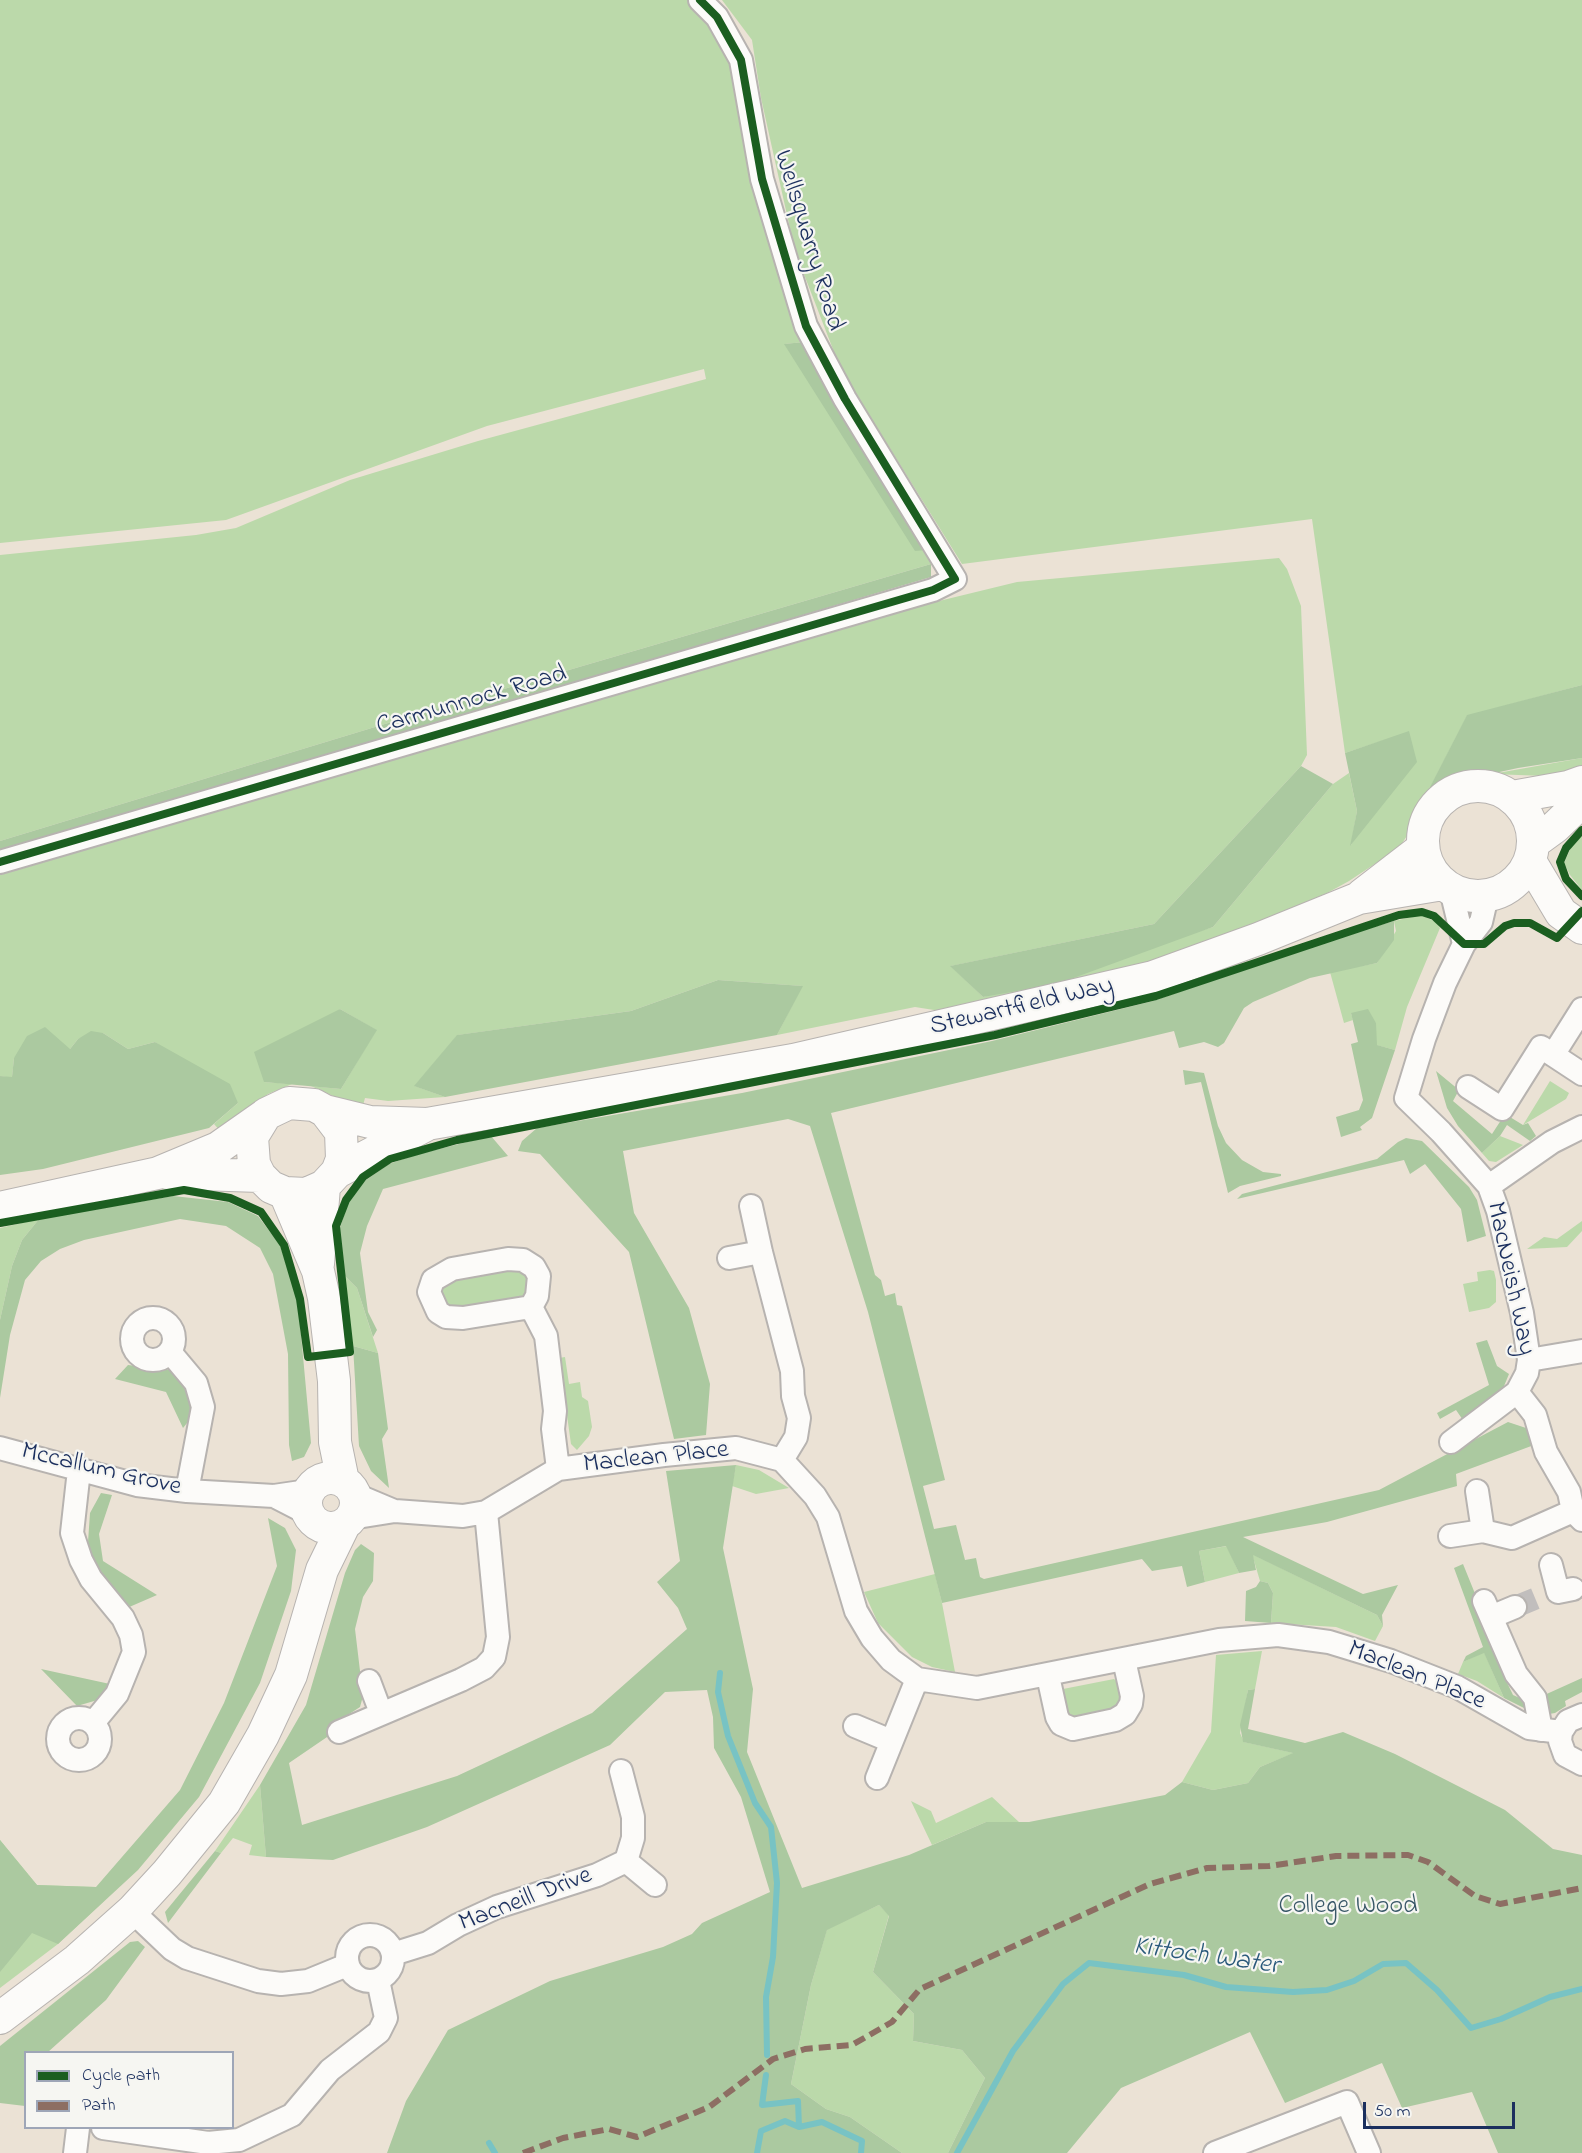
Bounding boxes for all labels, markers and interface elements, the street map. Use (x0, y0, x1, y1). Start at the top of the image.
street label: Wellsquarry Road (765, 147, 849, 335)
street label: Carmunnock Road (373, 660, 571, 744)
street label: Stewartfield Way (927, 972, 1117, 1044)
street label: MacNeish Way (1478, 1199, 1540, 1359)
street label: Maclean Place (582, 1436, 730, 1482)
street label: Mccallum Grove (18, 1437, 184, 1505)
street label: Maclean Place (1343, 1635, 1489, 1719)
street label: Macneill Drive (455, 1861, 597, 1941)
park label: College Wood (1278, 1892, 1418, 1924)
water label: Kittoch Water (1131, 1932, 1281, 1984)
legend (24, 2051, 234, 2129)
text: Cycle path (82, 2063, 160, 2089)
scale bar (1366, 2090, 1518, 2128)
text: Path (82, 2093, 116, 2119)
text: 50 m (1374, 2099, 1411, 2125)

